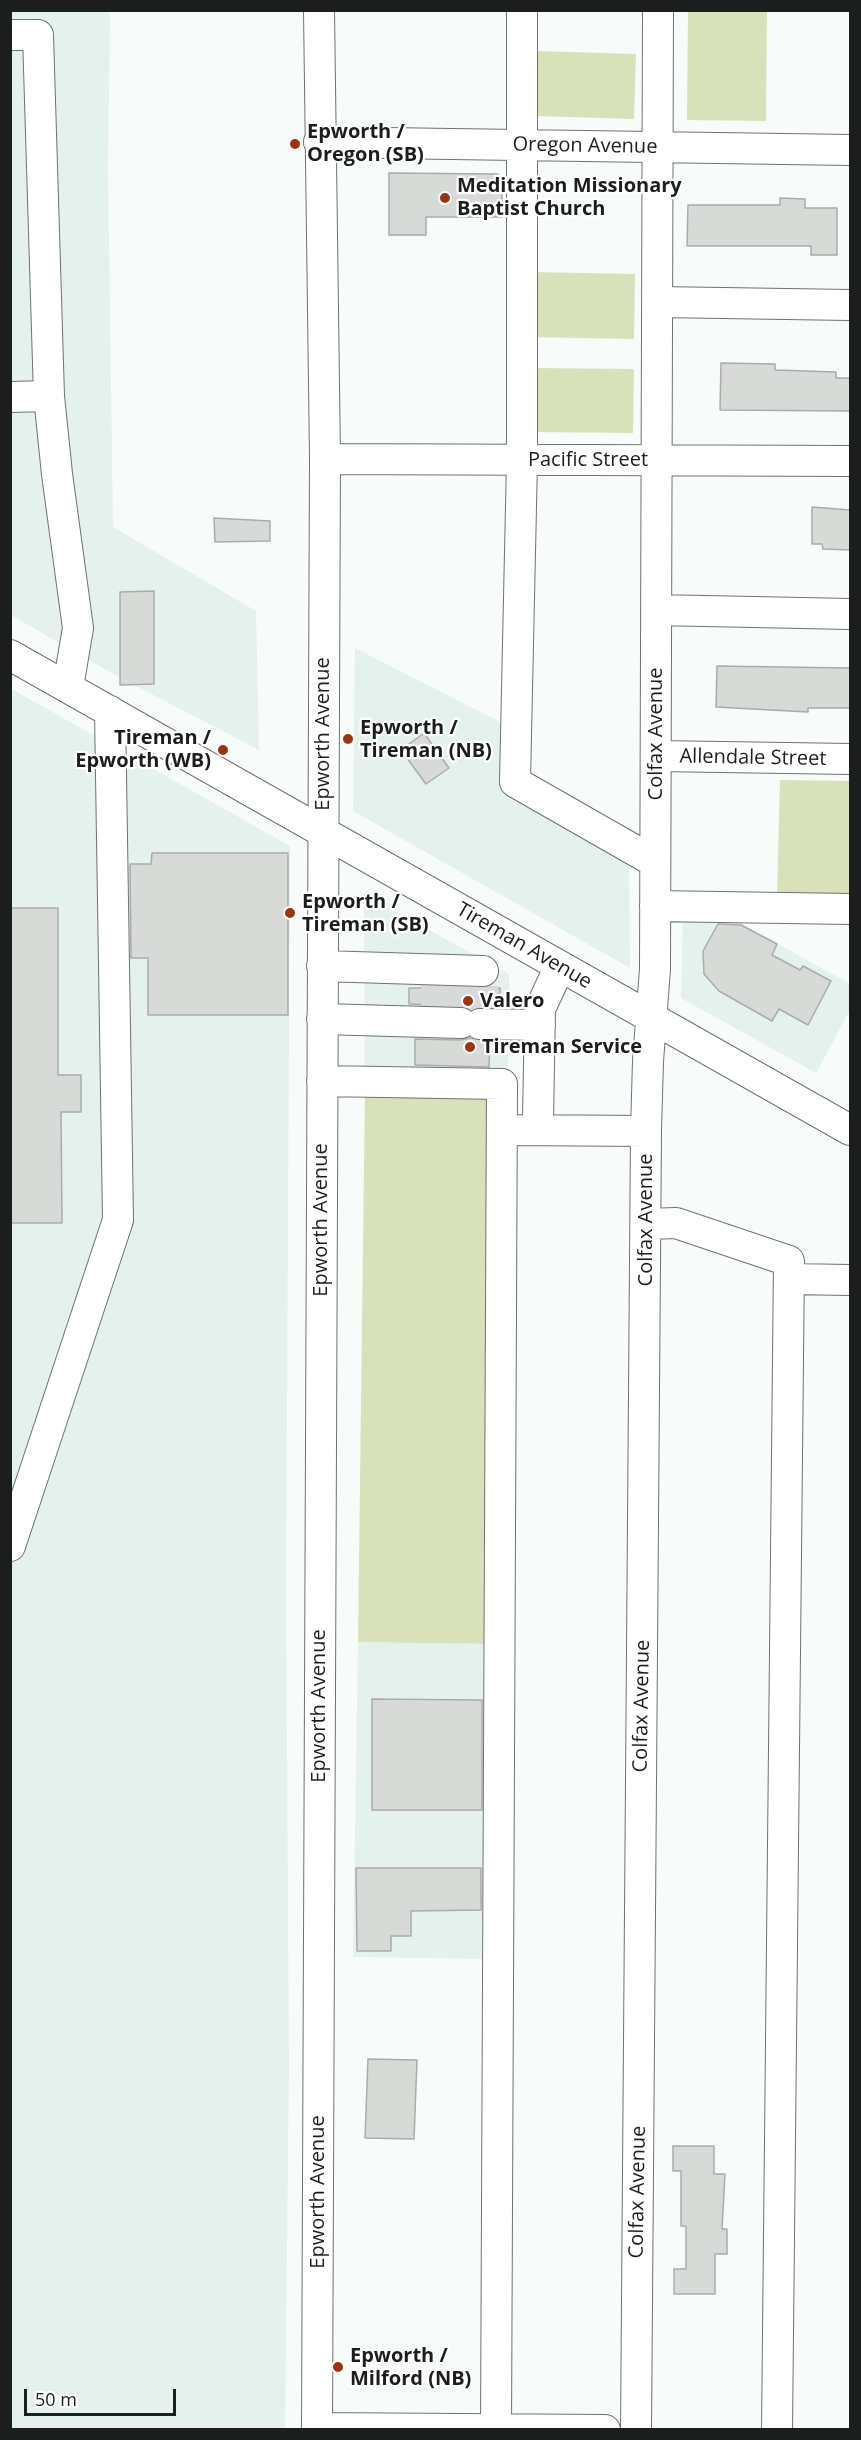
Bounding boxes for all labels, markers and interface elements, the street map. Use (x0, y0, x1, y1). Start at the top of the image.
place label: Epworth / Oregon (SB) (307, 120, 424, 167)
street label: Oregon Avenue (512, 133, 658, 159)
marker: Epworth / Oregon (SB) (288, 137, 302, 151)
place label: Meditation Missionary Baptist Church (457, 174, 682, 221)
marker: Meditation Missionary Baptist Church (438, 191, 452, 205)
street label: Pacific Street (528, 448, 648, 472)
street label: Epworth Avenue (311, 657, 335, 811)
street label: Colfax Avenue (644, 668, 668, 800)
place label: Epworth / Tireman (NB) (360, 716, 492, 763)
place label: Tireman / Epworth (WB) (75, 726, 211, 773)
marker: Epworth / Tireman (NB) (341, 732, 355, 746)
marker: Tireman / Epworth (WB) (216, 743, 230, 757)
street label: Allendale Street (679, 745, 827, 771)
place label: Epworth / Tireman (SB) (302, 890, 429, 937)
street label: Tireman Avenue (452, 898, 596, 994)
marker: Epworth / Tireman (SB) (283, 906, 297, 920)
place label: Valero (480, 989, 544, 1013)
marker: Valero (461, 994, 475, 1008)
place label: Tireman Service (482, 1035, 642, 1059)
marker: Tireman Service (463, 1040, 477, 1054)
street label: Epworth Avenue (309, 1143, 333, 1297)
street label: Colfax Avenue (634, 1154, 658, 1286)
street label: Epworth Avenue (307, 1629, 331, 1783)
street label: Colfax Avenue (629, 1639, 655, 1773)
street label: Epworth Avenue (306, 2115, 330, 2269)
street label: Colfax Avenue (625, 2125, 651, 2259)
place label: Epworth / Milford (NB) (350, 2344, 471, 2391)
marker: Epworth / Milford (NB) (331, 2360, 345, 2374)
scale bar (27, 2377, 178, 2415)
text: 50 m (35, 2387, 77, 2411)

